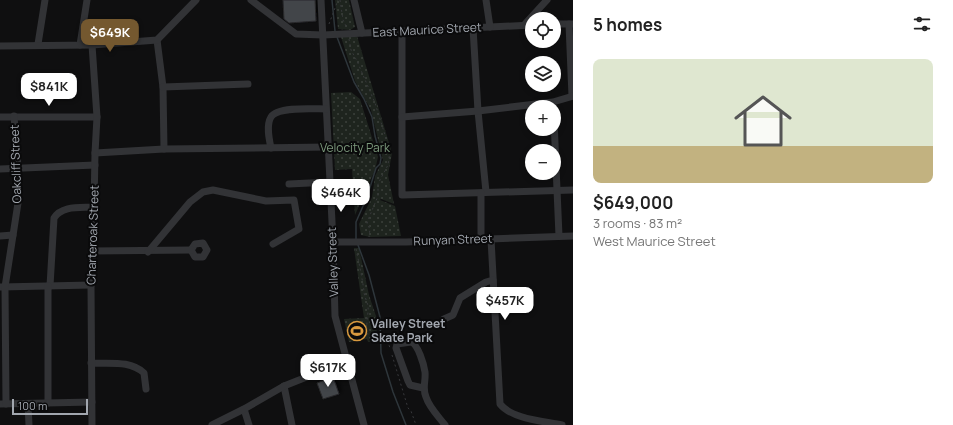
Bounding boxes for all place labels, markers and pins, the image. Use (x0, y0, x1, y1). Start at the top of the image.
pin: $649K (82, 19, 138, 53)
pin: $841K (21, 73, 77, 107)
pin: $464K (313, 179, 369, 213)
pin: $457K (477, 287, 533, 321)
place label: Valley Street Skate Park (371, 315, 445, 346)
sports icon: Valley Street Skate Park (346, 320, 368, 342)
pin: $617K (300, 354, 356, 388)

